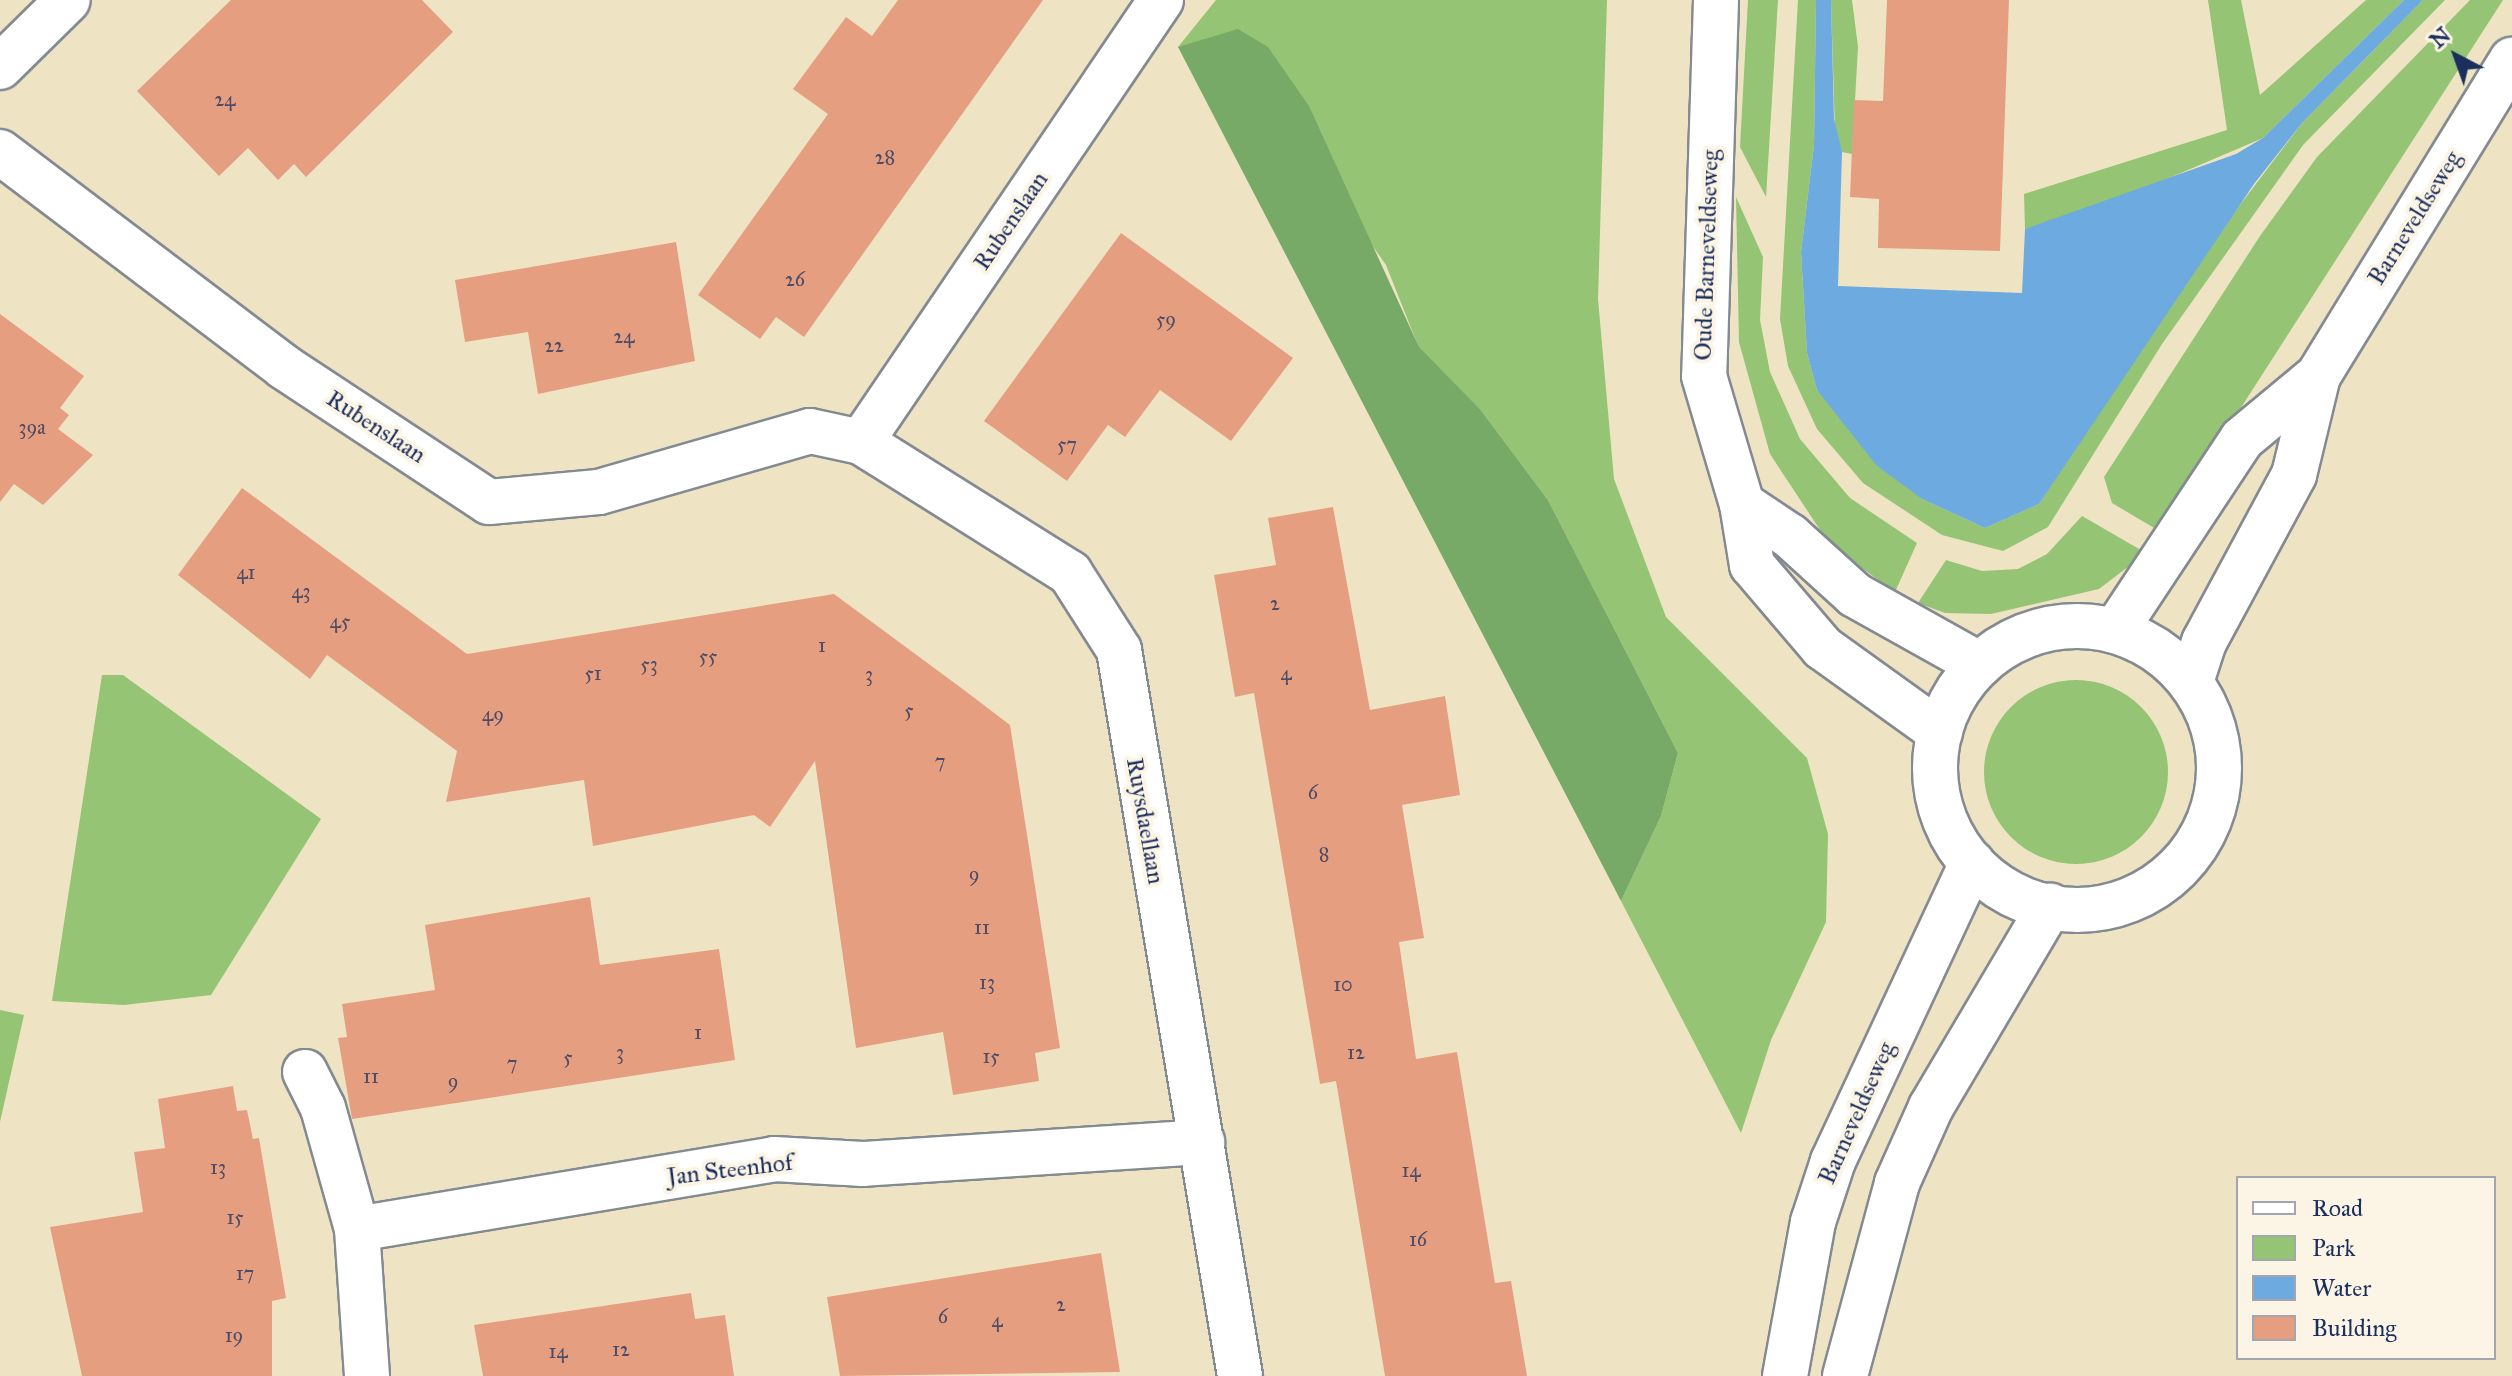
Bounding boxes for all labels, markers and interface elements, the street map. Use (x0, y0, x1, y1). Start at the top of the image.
north arrow (2416, 16, 2496, 96)
text: N (2424, 21, 2456, 54)
house number: 24 (214, 87, 236, 111)
house number: 28 (875, 145, 895, 169)
street label: Barneveldseweg (2362, 145, 2468, 291)
street label: Oude Barneveldseweg (1689, 149, 1725, 361)
street label: Rubenslaan (968, 166, 1054, 276)
house number: 26 (785, 267, 805, 291)
house number: 59 (1156, 307, 1176, 331)
house number: 24 (613, 324, 635, 348)
house number: 22 (544, 333, 564, 357)
street label: Rubenslaan (321, 384, 431, 470)
house number: 39a (18, 415, 46, 439)
house number: 57 (1057, 432, 1077, 456)
house number: 41 (236, 560, 256, 584)
house number: 43 (291, 579, 311, 603)
house number: 2 (1270, 591, 1280, 615)
house number: 45 (330, 609, 350, 633)
house number: 1 (818, 633, 826, 657)
house number: 55 (699, 644, 717, 668)
house number: 53 (640, 652, 658, 676)
house number: 51 (584, 661, 602, 685)
house number: 4 (1280, 661, 1292, 685)
house number: 3 (865, 662, 873, 686)
house number: 5 (904, 698, 914, 722)
house number: 49 (482, 702, 504, 726)
house number: 7 (935, 749, 945, 773)
street label: Ruysdaellaan (1120, 756, 1170, 886)
house number: 6 (1308, 780, 1318, 804)
house number: 8 (1319, 842, 1329, 866)
house number: 9 (969, 862, 979, 886)
house number: 11 (974, 915, 990, 939)
house number: 13 (979, 970, 995, 994)
house number: 10 (1333, 972, 1353, 996)
house number: 1 (694, 1020, 702, 1044)
street label: Barneveldseweg (1813, 1037, 1901, 1189)
house number: 3 (616, 1040, 624, 1064)
house number: 12 (1347, 1040, 1365, 1064)
house number: 15 (982, 1044, 1000, 1068)
house number: 5 (563, 1045, 573, 1069)
house number: 7 (507, 1051, 517, 1075)
house number: 11 (363, 1064, 379, 1088)
house number: 9 (448, 1069, 458, 1093)
street label: Jan Steenhof (666, 1148, 794, 1192)
house number: 13 (210, 1155, 226, 1179)
house number: 14 (1401, 1158, 1421, 1182)
legend (2236, 1176, 2496, 1360)
text: Road (2312, 1193, 2363, 1223)
house number: 15 (226, 1205, 244, 1229)
house number: 16 (1409, 1227, 1427, 1251)
text: Park (2312, 1233, 2355, 1263)
house number: 17 (236, 1261, 254, 1285)
text: Water (2312, 1273, 2371, 1303)
house number: 2 (1056, 1292, 1066, 1316)
house number: 6 (938, 1304, 948, 1328)
house number: 4 (991, 1308, 1003, 1332)
text: Building (2312, 1313, 2397, 1343)
house number: 19 (225, 1323, 243, 1347)
house number: 12 (612, 1337, 630, 1361)
house number: 14 (548, 1339, 568, 1363)

